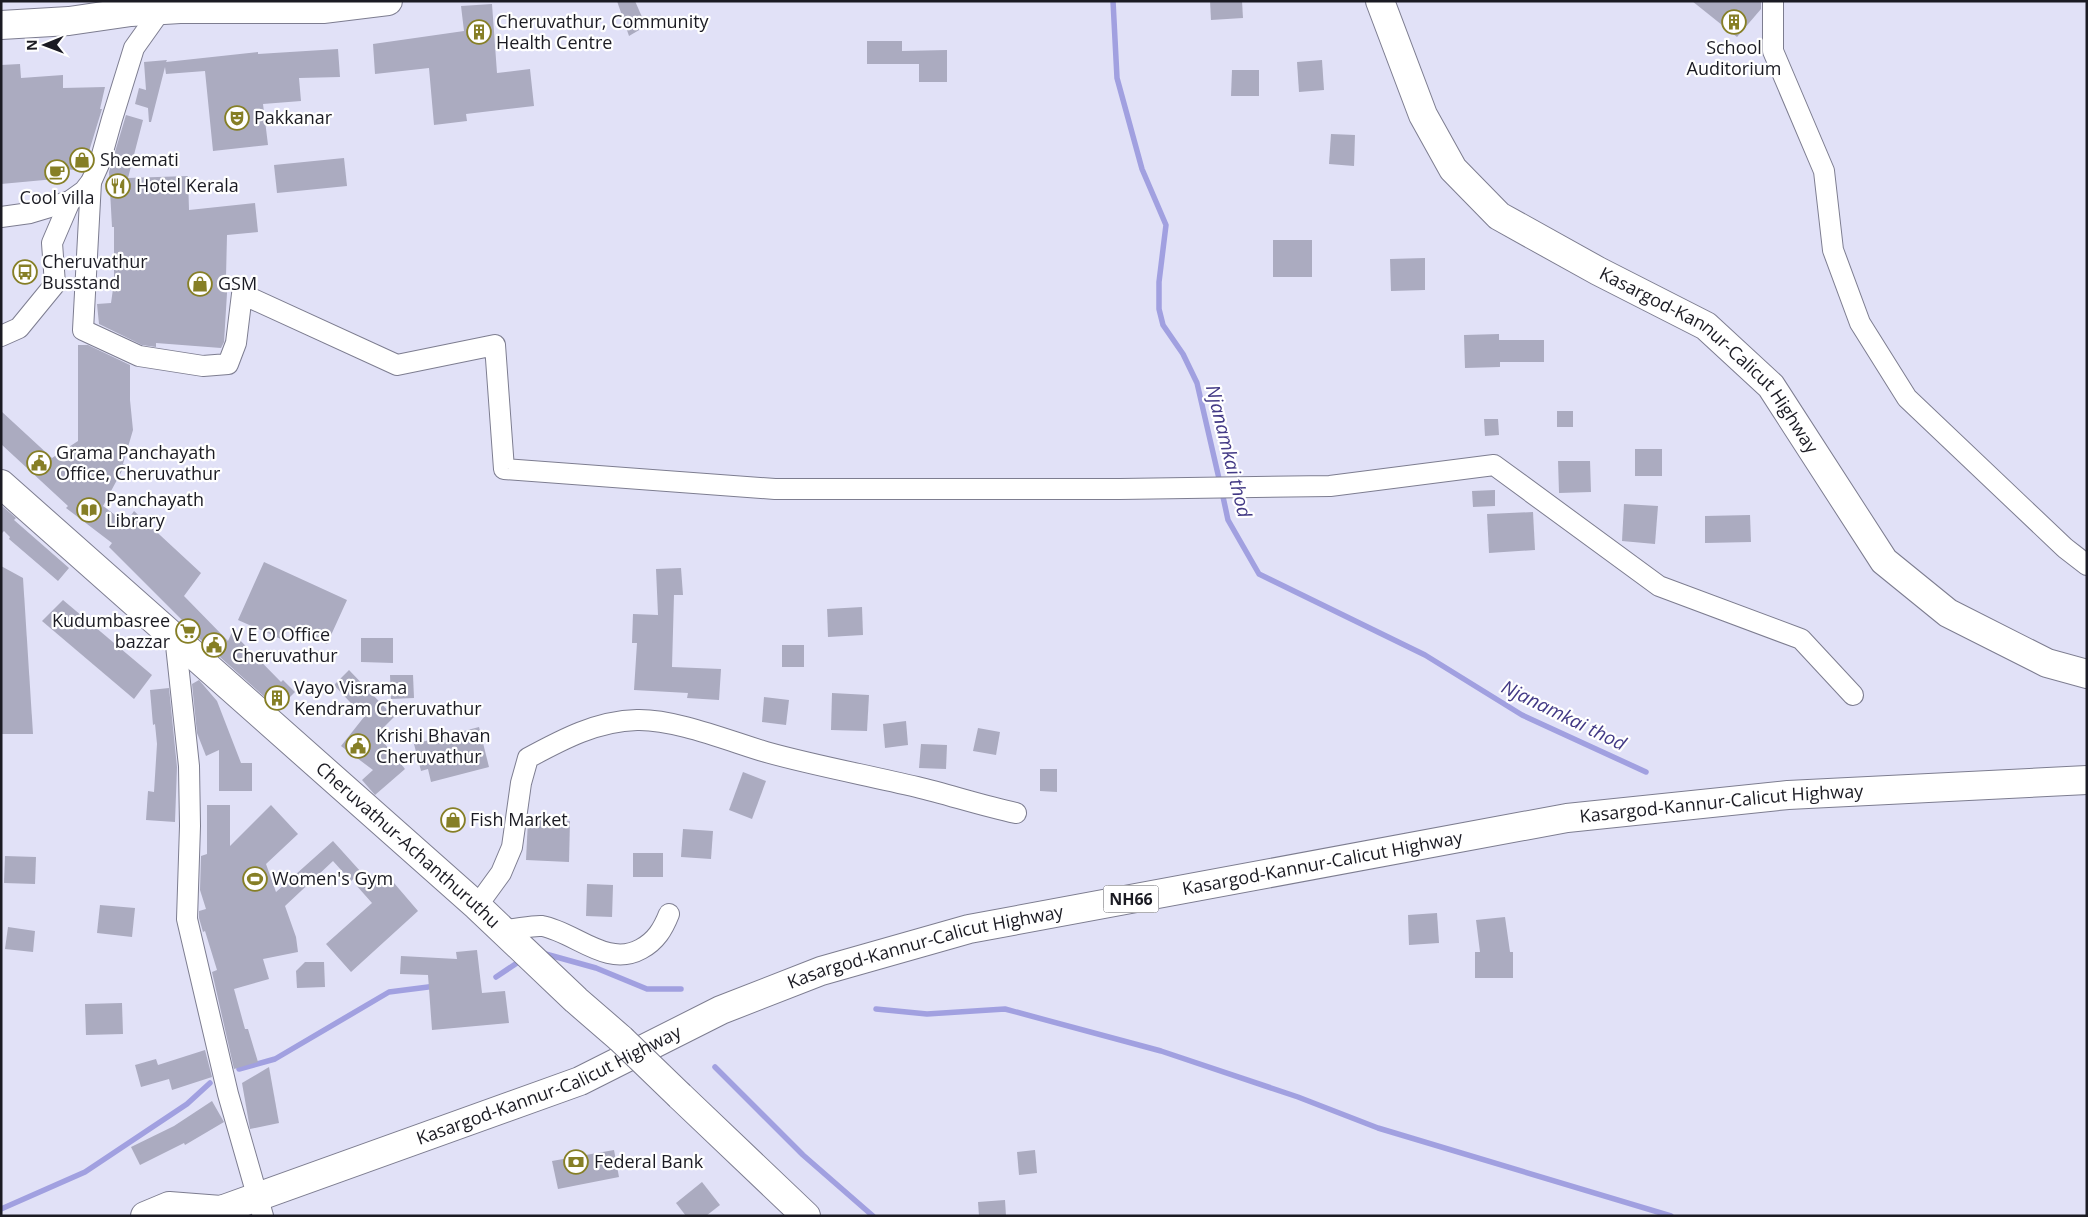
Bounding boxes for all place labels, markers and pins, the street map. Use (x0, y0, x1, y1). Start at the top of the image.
place label: Cheruvathur, Community Health Centre (496, 9, 710, 54)
building icon: School Auditorium (1721, 9, 1747, 35)
building icon: Cheruvathur, Community Health Centre (466, 19, 492, 45)
place label: School Auditorium (1687, 35, 1781, 80)
theatre icon: Pakkanar (224, 105, 250, 131)
place label: Pakkanar (254, 105, 333, 129)
shop icon: Sheemati (69, 147, 95, 173)
place label: Sheemati (100, 147, 179, 171)
cafe icon: Cool villa (44, 159, 70, 185)
restaurant icon: Hotel Kerala (105, 173, 131, 199)
place label: Hotel Kerala (136, 173, 239, 197)
place label: Cool villa (20, 185, 94, 209)
place label: Cheruvathur Busstand (42, 249, 148, 294)
bus stop icon: Cheruvathur Busstand (12, 259, 38, 285)
shop icon: GSM (187, 271, 213, 297)
place label: GSM (218, 271, 257, 295)
place label: Grama Panchayath Office, Cheruvathur (56, 440, 221, 485)
public building icon: Grama Panchayath Office, Cheruvathur (26, 450, 52, 476)
place label: Panchayath Library (106, 487, 204, 532)
library icon: Panchayath Library (76, 497, 102, 523)
place label: Kudumbasree bazzar (52, 608, 171, 653)
supermarket icon: Kudumbasree bazzar (175, 618, 201, 644)
place label: V E O Office Cheruvathur (232, 622, 338, 667)
public building icon: V E O Office Cheruvathur (201, 632, 227, 658)
place label: Vayo Visrama Kendram Cheruvathur (294, 675, 482, 720)
building icon: Vayo Visrama Kendram Cheruvathur (264, 685, 290, 711)
place label: Krishi Bhavan Cheruvathur (376, 723, 490, 768)
public building icon: Krishi Bhavan Cheruvathur (345, 733, 371, 759)
shop icon: Fish Market (440, 807, 466, 833)
place label: Fish Market (470, 807, 568, 831)
sports icon: Women's Gym (242, 866, 268, 892)
place label: Women's Gym (272, 866, 393, 890)
bank icon: Federal Bank (563, 1149, 589, 1175)
place label: Federal Bank (594, 1149, 704, 1173)

